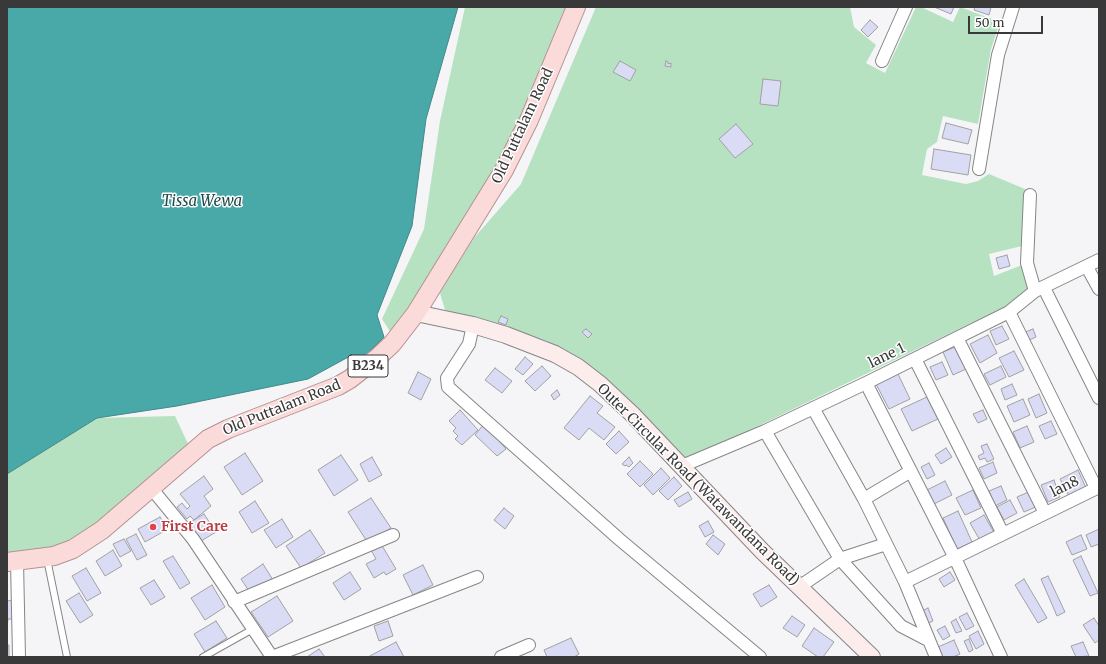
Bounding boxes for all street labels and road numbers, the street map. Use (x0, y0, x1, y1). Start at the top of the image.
street label: Old Puttalam Road (489, 66, 557, 186)
street label: lane 1 (866, 340, 908, 372)
road number: B234 (348, 355, 388, 377)
street label: Old Puttalam Road (221, 377, 343, 439)
street label: Outer Circular Road (Watawandana Road) (594, 381, 802, 589)
street label: lan8 (1048, 473, 1082, 501)

